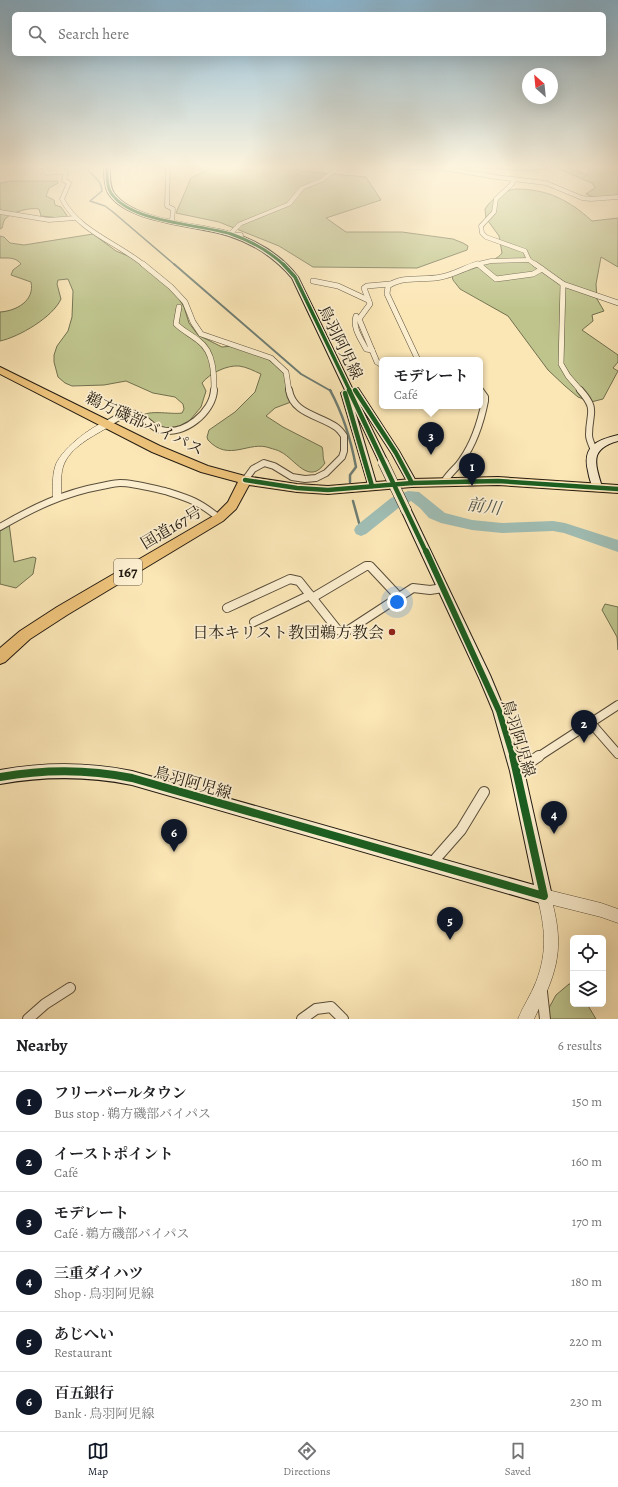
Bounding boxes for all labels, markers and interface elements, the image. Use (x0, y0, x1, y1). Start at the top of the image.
search box (12, 12, 606, 56)
icon: search (26, 23, 48, 45)
text: Search here (58, 24, 129, 44)
north arrow (522, 68, 558, 104)
street label: 鳥羽阿児線 (313, 302, 368, 383)
popup (379, 357, 483, 409)
text: モデレート (394, 366, 468, 386)
text: Café (394, 386, 418, 403)
street label: 鵜方磯部バイパス (82, 387, 207, 461)
pin: 3 (418, 422, 444, 455)
pin: 1 (459, 453, 485, 486)
water label: 前川 (465, 493, 504, 521)
street label: 国道167号 (137, 501, 206, 555)
road number: 167 (114, 559, 142, 585)
your location (387, 592, 407, 612)
place label: 日本キリスト教団鵜方教会 (192, 622, 384, 644)
marker: 日本キリスト教団鵜方教会 (387, 627, 397, 637)
street label: 鳥羽阿児線 (496, 697, 540, 780)
pin: 2 (571, 710, 597, 743)
street label: 鳥羽阿児線 (151, 761, 234, 805)
pin: 4 (541, 801, 567, 834)
pin: 6 (161, 819, 187, 852)
pin: 5 (437, 907, 463, 940)
map controls (570, 935, 606, 1007)
button: locate (570, 935, 606, 971)
button: layers (570, 971, 606, 1007)
text: Nearby (16, 1034, 67, 1057)
text: 6 results (558, 1037, 602, 1054)
text: フリーパールタウン (54, 1083, 187, 1103)
text: 1 (27, 1093, 31, 1110)
text: 150 m (572, 1093, 602, 1110)
text: Bus stop · 鵜方磯部バイパス (54, 1105, 211, 1122)
text: イーストポイント (54, 1144, 173, 1164)
text: 2 (26, 1153, 32, 1170)
text: 160 m (571, 1153, 602, 1170)
text: Café (54, 1164, 78, 1181)
text: モデレート (54, 1203, 129, 1223)
text: 3 (26, 1213, 32, 1230)
text: 170 m (572, 1213, 602, 1230)
text: Café · 鵜方磯部バイパス (54, 1225, 190, 1242)
text: 三重ダイハツ (54, 1263, 143, 1283)
text: 4 (26, 1273, 32, 1290)
text: 180 m (571, 1273, 602, 1290)
text: Shop · 鳥羽阿児線 (54, 1285, 154, 1302)
text: あじへい (54, 1324, 114, 1344)
text: 5 (26, 1333, 32, 1350)
text: 220 m (569, 1333, 602, 1350)
text: Restaurant (54, 1344, 112, 1361)
text: 百五銀行 (54, 1383, 114, 1403)
text: 6 (26, 1393, 32, 1410)
text: 230 m (570, 1393, 602, 1410)
text: Bank · 鳥羽阿児線 (54, 1405, 154, 1422)
tab: Map (87, 1440, 109, 1479)
tab: Directions (283, 1440, 331, 1479)
tab: Saved (505, 1440, 531, 1479)

